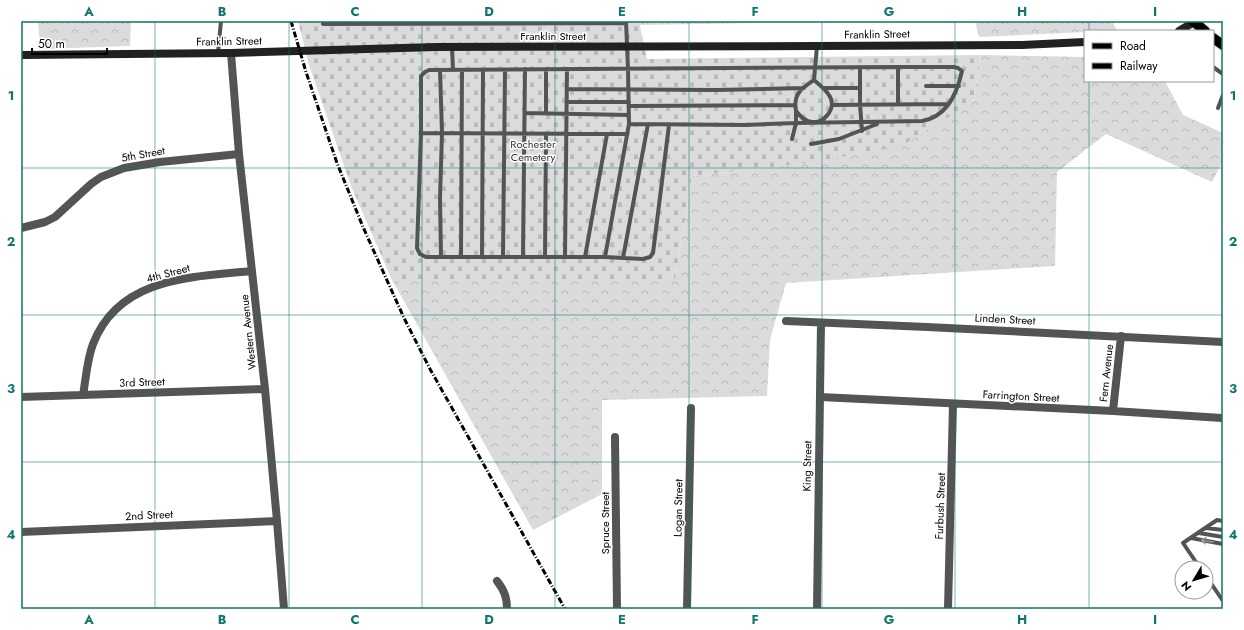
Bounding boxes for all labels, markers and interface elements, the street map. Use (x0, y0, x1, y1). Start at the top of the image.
text: A (83, 2, 94, 21)
text: B (218, 2, 227, 21)
text: C (350, 2, 360, 21)
text: D (484, 2, 494, 21)
text: E (618, 2, 626, 21)
text: F (751, 2, 759, 21)
text: G (884, 2, 895, 21)
text: H (1017, 2, 1027, 21)
text: I (1153, 2, 1157, 21)
street label: Franklin Street (844, 25, 910, 43)
street label: Franklin Street (520, 28, 586, 44)
scale bar (32, 30, 107, 56)
legend (1084, 30, 1214, 82)
street label: Franklin Street (196, 32, 262, 50)
text: 50 m (38, 35, 65, 53)
text: Road (1120, 37, 1146, 55)
text: Railway (1120, 57, 1158, 75)
text: 1 (8, 86, 14, 105)
text: 1 (1230, 86, 1236, 105)
park label: Rochester Cemetery (510, 136, 556, 165)
street label: 5th Street (120, 142, 166, 166)
text: 2 (7, 232, 15, 251)
text: 2 (1229, 232, 1237, 251)
street label: 4th Street (144, 259, 192, 286)
street label: Western Avenue (236, 293, 260, 370)
street label: Linden Street (974, 309, 1036, 329)
street label: Fern Avenue (1095, 343, 1117, 403)
street label: 3rd Street (119, 373, 165, 391)
text: 3 (7, 379, 15, 398)
text: 3 (1229, 379, 1237, 398)
street label: Farrington Street (982, 386, 1060, 406)
street label: King Street (799, 440, 815, 491)
street label: Furbush Street (931, 472, 949, 540)
street label: Logan Street (669, 479, 687, 537)
street label: Spruce Street (597, 491, 613, 554)
street label: 2nd Street (125, 506, 174, 524)
text: 4 (6, 525, 16, 544)
text: 4 (1228, 525, 1238, 544)
one-way arrow (1201, 537, 1214, 545)
north arrow (1174, 560, 1214, 600)
text: N (1177, 578, 1195, 595)
text: A (83, 610, 94, 629)
text: B (218, 610, 227, 629)
text: C (350, 610, 360, 629)
text: D (484, 610, 494, 629)
text: E (618, 610, 626, 629)
text: F (751, 610, 759, 629)
text: G (884, 610, 895, 629)
text: H (1017, 610, 1027, 629)
text: I (1153, 610, 1157, 629)

